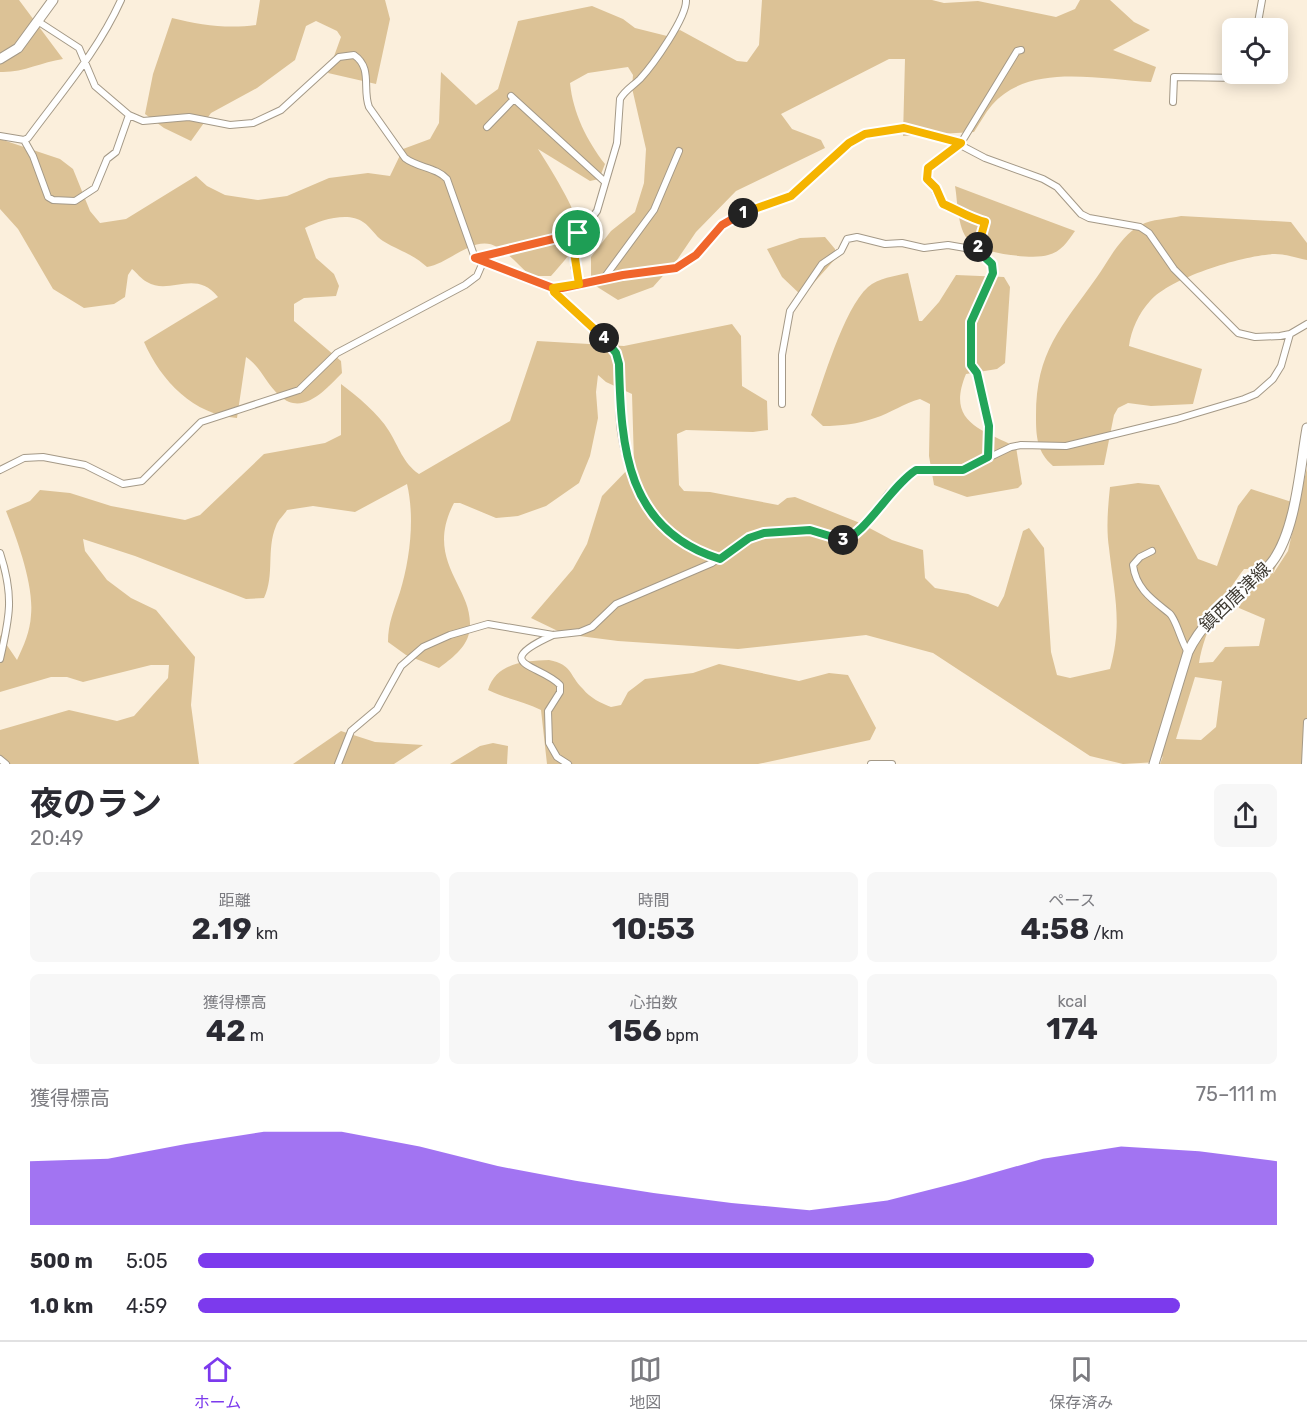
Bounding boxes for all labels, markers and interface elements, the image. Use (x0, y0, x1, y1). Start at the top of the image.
map controls (1222, 18, 1288, 84)
button: locate (1222, 18, 1288, 84)
pin: 1 (728, 198, 758, 228)
text: 1 (739, 203, 747, 222)
pin (552, 207, 603, 258)
icon: arrive (561, 216, 594, 249)
pin: 2 (963, 232, 993, 262)
text: 2 (973, 237, 983, 256)
pin: 4 (589, 323, 619, 353)
text: 4 (599, 328, 609, 347)
pin: 3 (828, 525, 858, 555)
text: 3 (838, 530, 848, 549)
street label: 鎮西唐津線 (1195, 558, 1275, 636)
text: 夜のラン (30, 784, 162, 823)
button: share (1214, 784, 1277, 847)
text: 20:49 (30, 826, 84, 850)
text: 距離 (219, 891, 251, 910)
text: 時間 (637, 891, 670, 910)
text: ペース (1049, 891, 1096, 910)
text: 2.19 (192, 911, 252, 947)
text: 10:53 (612, 911, 695, 947)
text: 4:58 (1021, 911, 1090, 947)
text: km (252, 924, 278, 943)
text: /km (1090, 924, 1124, 943)
text: kcal (1057, 992, 1087, 1011)
text: 獲得標高 (203, 993, 267, 1012)
text: 心拍数 (629, 993, 678, 1012)
text: 174 (1046, 1011, 1098, 1047)
text: 42 (206, 1013, 246, 1049)
text: 156 (608, 1013, 662, 1049)
text: m (246, 1026, 264, 1045)
text: bpm (662, 1026, 699, 1045)
text: 75–111 m (1196, 1082, 1277, 1106)
text: 獲得標高 (30, 1086, 110, 1110)
text: 500 m (30, 1249, 93, 1273)
text: 5:05 (126, 1249, 168, 1273)
text: 1.0 km (30, 1294, 93, 1318)
text: 4:59 (126, 1294, 167, 1318)
tab: ホーム (194, 1353, 241, 1413)
tab: 地図 (629, 1353, 662, 1413)
tab: 保存済み (1049, 1353, 1113, 1413)

